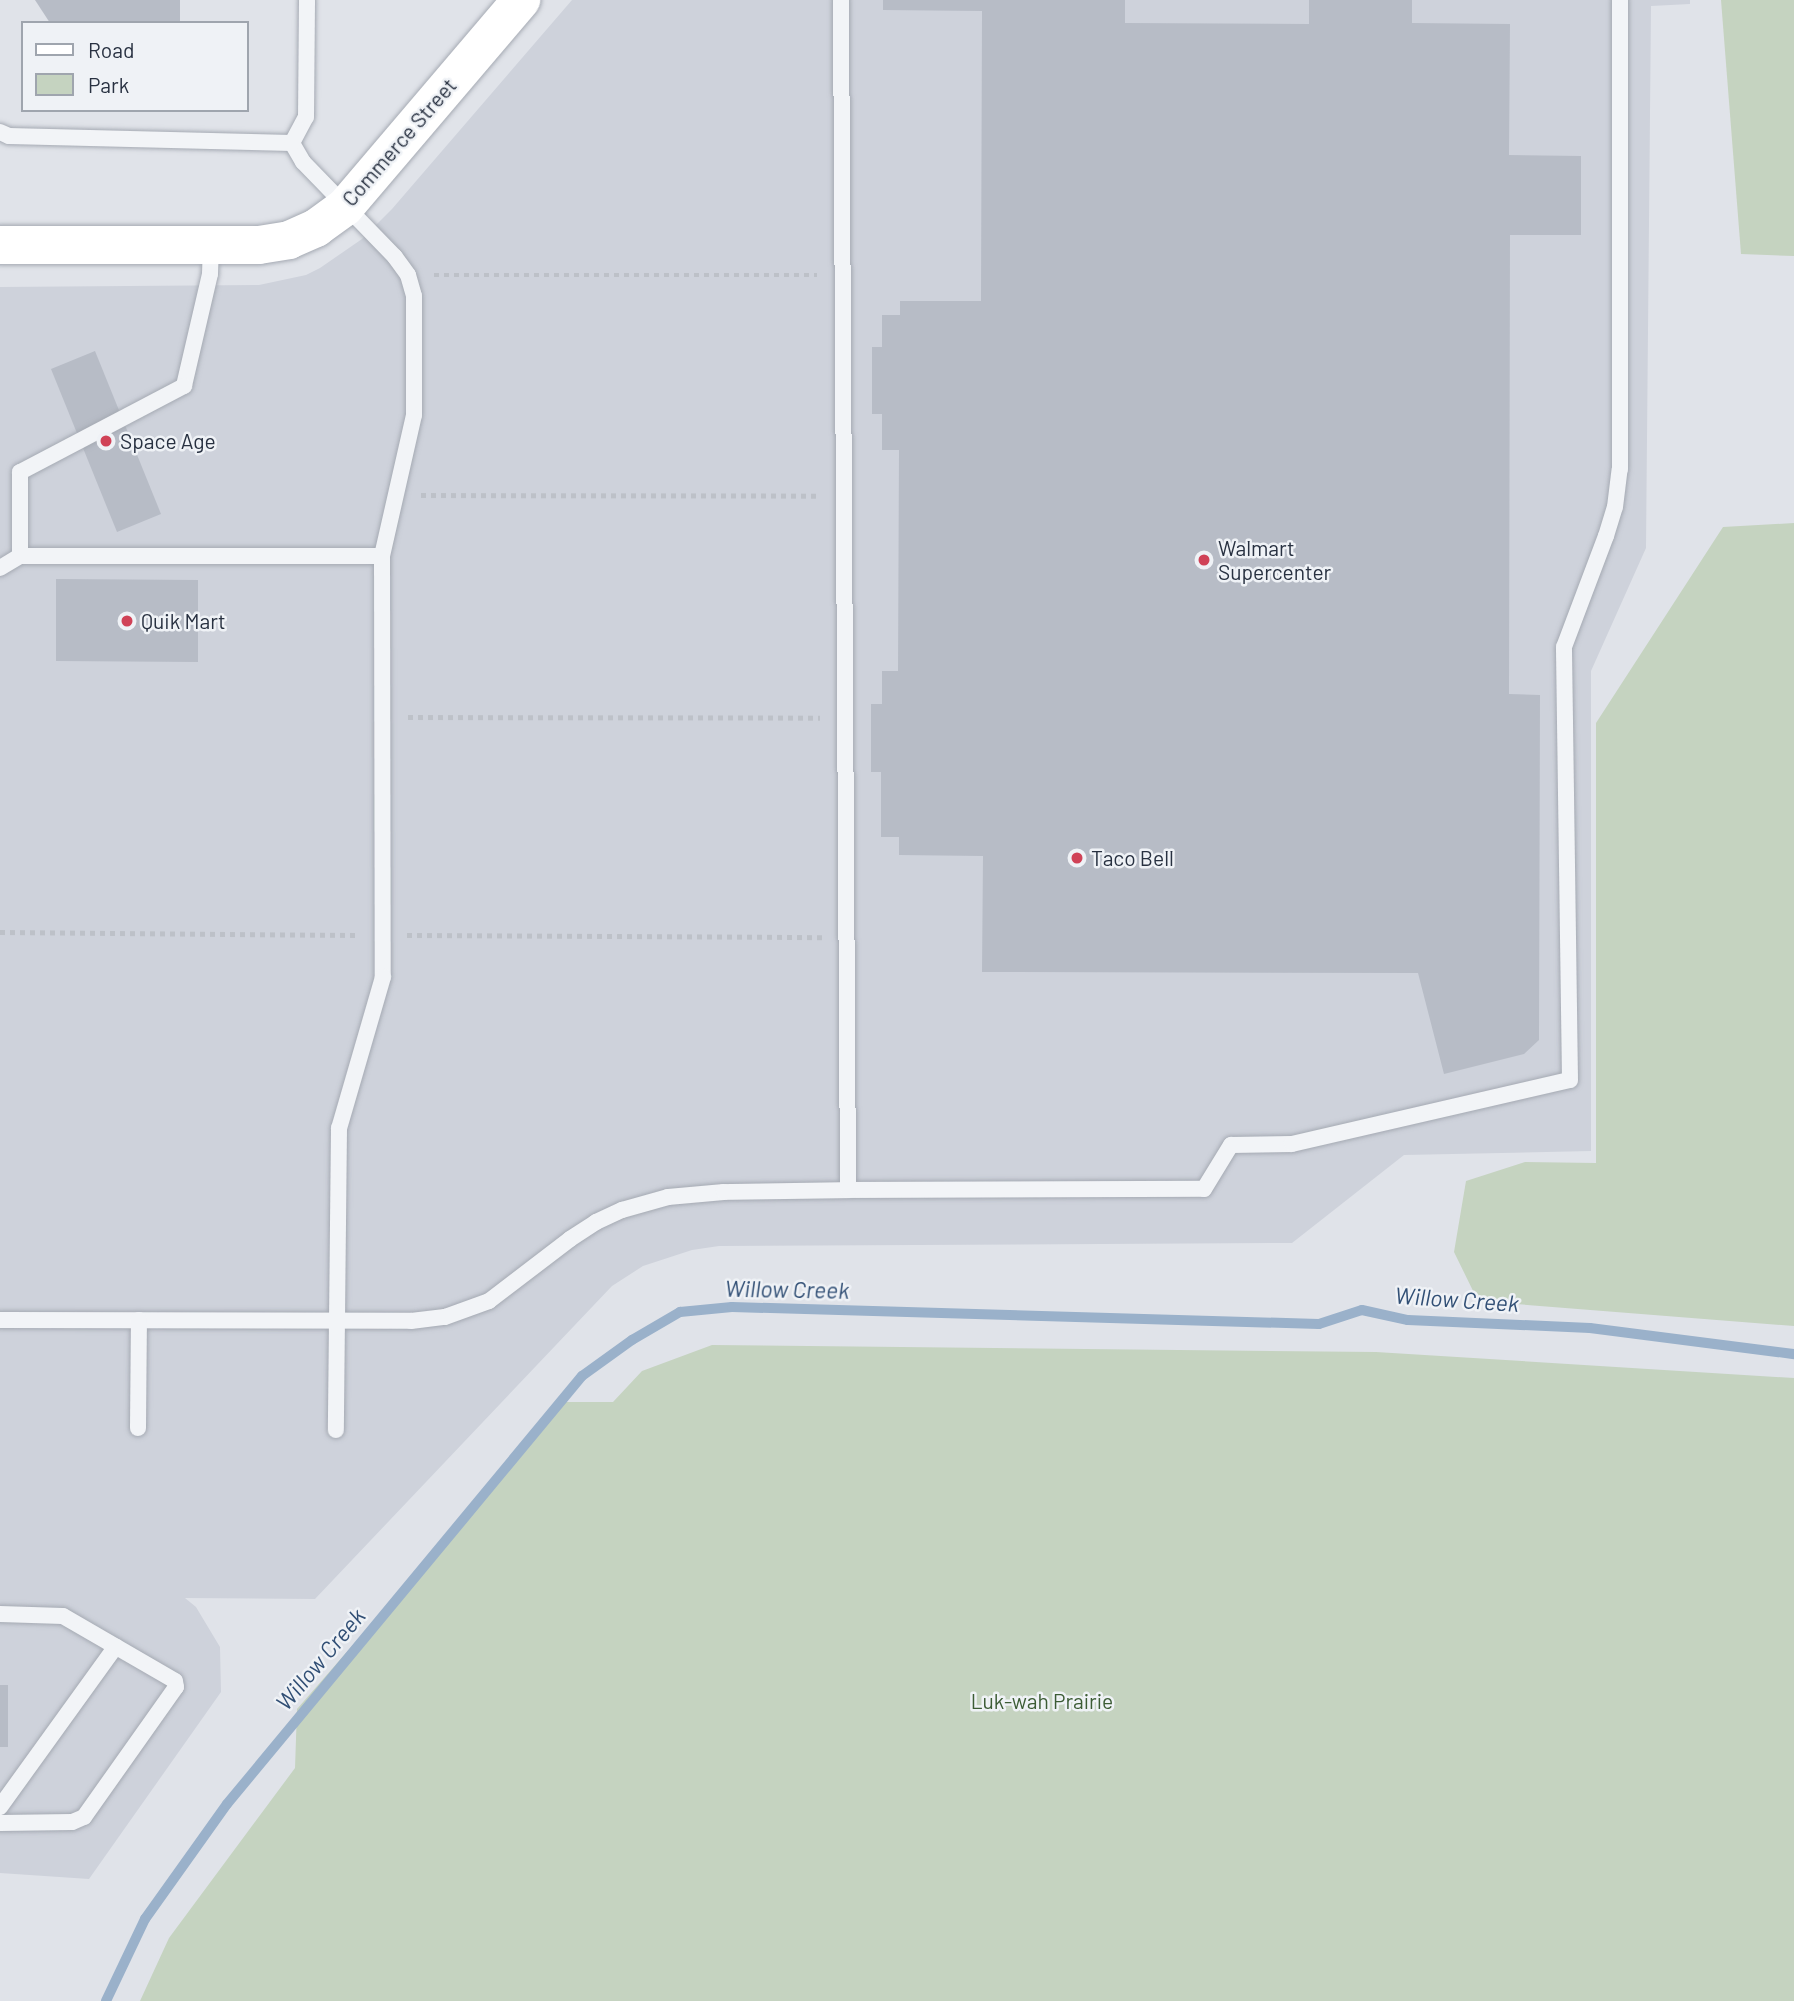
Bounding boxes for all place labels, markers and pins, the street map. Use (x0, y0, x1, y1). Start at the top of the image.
place label: Space Age (120, 428, 216, 454)
marker: Space Age (98, 433, 114, 449)
place label: Walmart Supercenter (1218, 535, 1331, 585)
marker: Walmart Supercenter (1196, 552, 1212, 568)
place label: Quik Mart (141, 608, 226, 634)
marker: Quik Mart (119, 613, 135, 629)
place label: Taco Bell (1091, 845, 1174, 871)
marker: Taco Bell (1069, 850, 1085, 866)

